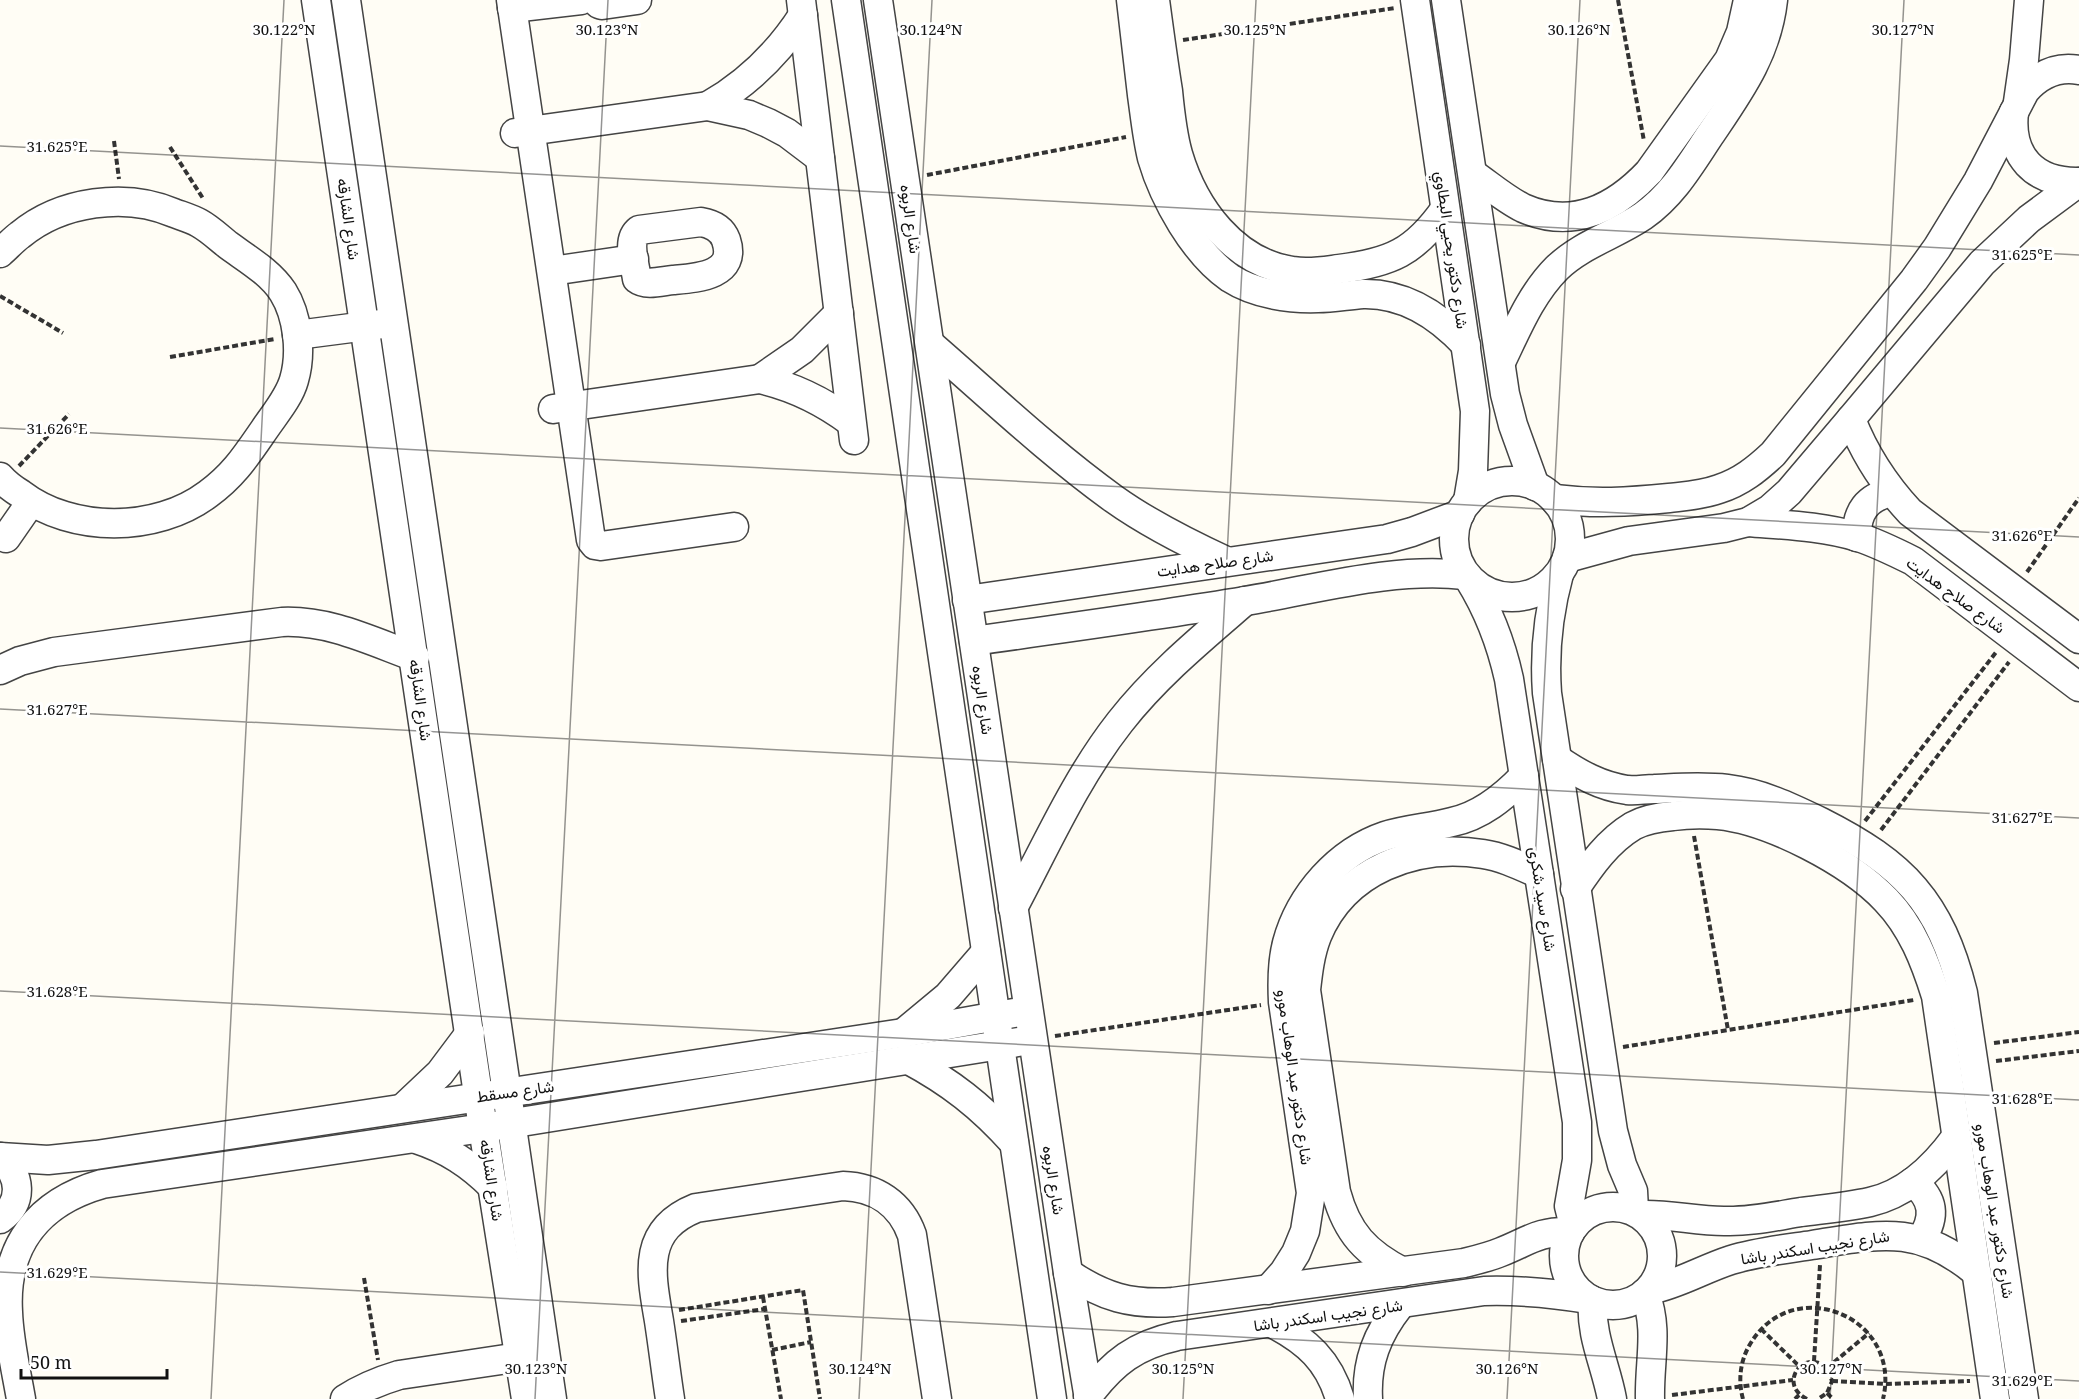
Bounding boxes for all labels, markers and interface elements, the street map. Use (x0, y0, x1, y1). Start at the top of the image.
text: 30.122°N (252, 19, 316, 39)
text: 30.123°N (575, 19, 639, 39)
text: 30.124°N (899, 19, 963, 39)
text: 30.125°N (1223, 19, 1287, 39)
text: 30.126°N (1547, 19, 1611, 39)
text: 30.127°N (1871, 19, 1935, 39)
text: 31.625°E (26, 136, 88, 156)
street label: شارع دكتور يحيي البطاوي (1427, 170, 1474, 331)
street label: شارع الشارقه (331, 177, 366, 261)
street label: شارع الربوه (894, 183, 927, 255)
text: 31.625°E (1991, 244, 2053, 264)
text: 31.626°E (26, 418, 88, 438)
text: 31.626°E (1991, 525, 2053, 545)
street label: شارع صلاح هدايت (1155, 544, 1275, 583)
street label: شارع صلاح هدايت (1901, 552, 2010, 639)
street label: شارع الشارقه (403, 658, 438, 742)
street label: شارع الربوه (966, 664, 999, 736)
text: 31.627°E (26, 699, 88, 719)
text: 31.627°E (1991, 807, 2053, 827)
street label: شارع سيد شكرى (1523, 845, 1562, 953)
text: 31.628°E (26, 981, 88, 1001)
street label: شارع دكتور عبد الوهاب مورو (1271, 988, 1318, 1166)
street label: شارع مسقط (475, 1075, 556, 1108)
text: 31.628°E (1991, 1088, 2053, 1108)
street label: شارع دكتور عبد الوهاب مورو (1969, 1122, 2020, 1300)
street label: شارع الشارقه (474, 1138, 509, 1223)
street label: شارع الربوه (1037, 1144, 1070, 1216)
street label: شارع نجيب اسكندر باشا (1739, 1224, 1891, 1271)
text: 31.629°E (26, 1262, 88, 1282)
street label: شارع نجيب اسكندر باشا (1252, 1294, 1404, 1337)
scale bar (21, 1342, 166, 1380)
text: 50 m (30, 1350, 72, 1374)
text: 30.123°N (504, 1358, 568, 1378)
text: 30.124°N (828, 1358, 892, 1378)
text: 30.125°N (1151, 1358, 1215, 1378)
text: 30.126°N (1475, 1358, 1539, 1378)
text: 30.127°N (1799, 1358, 1863, 1378)
text: 31.629°E (1991, 1370, 2053, 1390)

